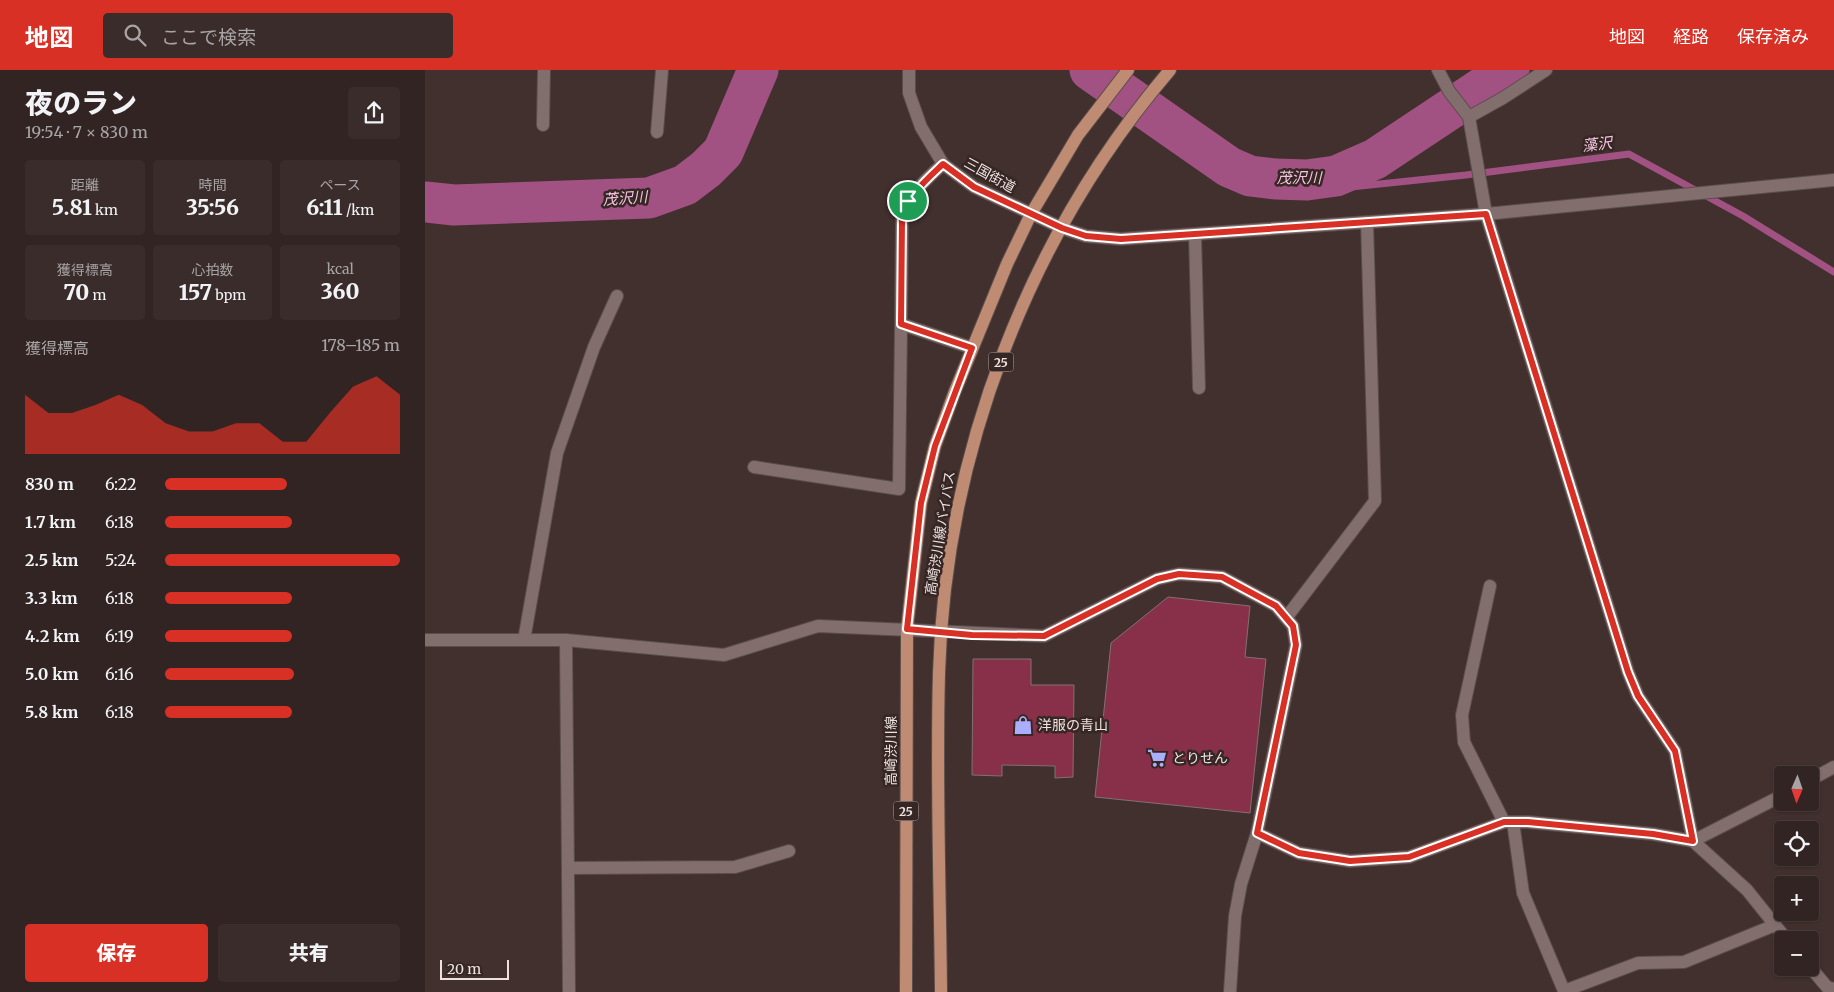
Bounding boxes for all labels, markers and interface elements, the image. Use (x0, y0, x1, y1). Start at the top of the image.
search box (103, 13, 453, 58)
icon: search (121, 21, 149, 49)
text: 地図 (25, 22, 73, 53)
text: ここで検索 (161, 25, 256, 49)
text: 地図 (1609, 25, 1645, 48)
text: 経路 (1673, 25, 1709, 48)
text: 保存済み (1737, 25, 1809, 48)
text: 夜のラン (25, 85, 137, 121)
button: share (348, 87, 400, 139)
text: 19:54 · 7 × 830 m (25, 122, 148, 142)
water label: 藻沢 (1581, 132, 1615, 155)
street label: 三国街道 (961, 154, 1019, 196)
water label: 茂沢川 (1276, 168, 1323, 187)
text: 距離 (71, 176, 99, 194)
text: 時間 (198, 176, 226, 194)
text: ペース (320, 176, 361, 194)
pin (887, 180, 929, 222)
water label: 茂沢川 (602, 187, 650, 209)
icon: arrive (894, 187, 922, 215)
text: 5.81 (52, 194, 92, 221)
text: 35:56 (186, 194, 239, 221)
text: 6:11 (306, 194, 343, 221)
text: km (92, 201, 118, 219)
text: /km (343, 201, 374, 219)
text: kcal (326, 260, 354, 278)
text: 獲得標高 (57, 261, 113, 279)
text: 心拍数 (191, 261, 233, 279)
text: 360 (321, 278, 360, 305)
text: 70 (63, 279, 89, 306)
text: 157 (179, 279, 212, 306)
text: m (89, 286, 106, 304)
text: bpm (212, 286, 246, 304)
text: 178–185 m (321, 335, 400, 355)
text: 獲得標高 (25, 338, 89, 358)
road number: 25 (989, 352, 1013, 372)
street label: 高崎渋川線バイパス (921, 469, 959, 597)
text: 830 m (25, 474, 74, 494)
text: 6:22 (105, 474, 137, 494)
text: 1.7 km (25, 512, 76, 532)
text: 6:18 (105, 512, 134, 532)
text: 2.5 km (25, 550, 78, 570)
text: 5:24 (105, 550, 136, 570)
text: 3.3 km (25, 588, 78, 608)
text: 6:18 (105, 588, 134, 608)
text: 4.2 km (25, 626, 80, 646)
text: 6:19 (105, 626, 134, 646)
text: 5.0 km (25, 664, 79, 684)
text: 6:16 (105, 664, 134, 684)
text: 5.8 km (25, 702, 78, 722)
text: 6:18 (105, 702, 134, 722)
shop icon: 洋服の青山 (1012, 714, 1034, 736)
street label: 高崎渋川線 (882, 716, 900, 786)
place label: 洋服の青山 (1038, 716, 1108, 734)
supermarket icon: とりせん (1146, 747, 1168, 769)
place label: とりせん (1172, 749, 1228, 767)
north arrow (1774, 766, 1819, 811)
map controls (1774, 766, 1819, 976)
road number: 25 (893, 801, 919, 820)
button: locate (1774, 821, 1819, 866)
button: + (1774, 876, 1819, 921)
button: 保存 (25, 924, 208, 982)
button: 共有 (218, 924, 400, 982)
button: − (1774, 931, 1819, 976)
scale bar (440, 957, 509, 980)
text: 20 m (447, 960, 481, 978)

